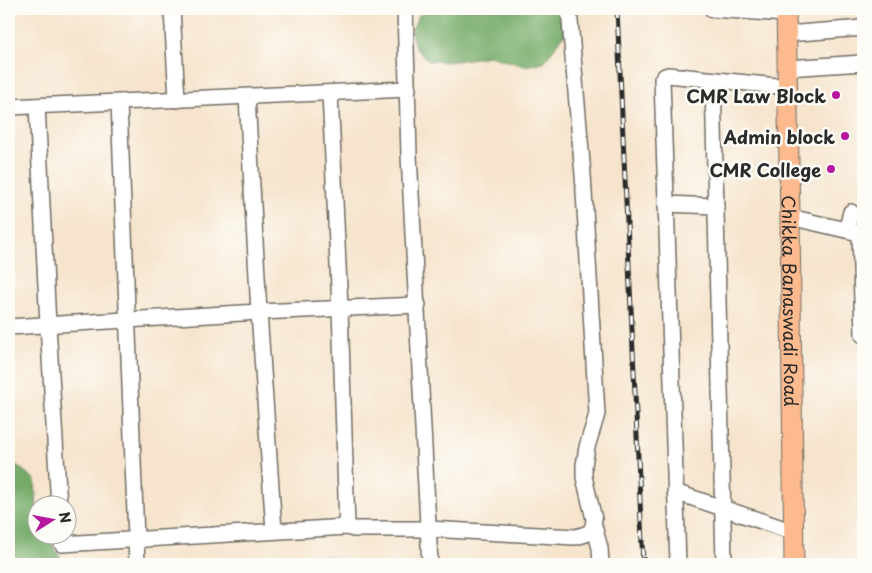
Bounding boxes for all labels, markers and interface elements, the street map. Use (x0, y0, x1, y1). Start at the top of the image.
place label: CMR Law Block (686, 82, 826, 109)
marker: CMR Law Block (830, 89, 842, 101)
place label: Admin block (723, 123, 835, 150)
marker: Admin block (839, 130, 851, 142)
place label: CMR College (709, 156, 821, 183)
marker: CMR College (825, 163, 837, 175)
street label: Chikka Banaswadi Road (776, 195, 806, 407)
north arrow (28, 496, 78, 546)
text: N (54, 510, 77, 525)

